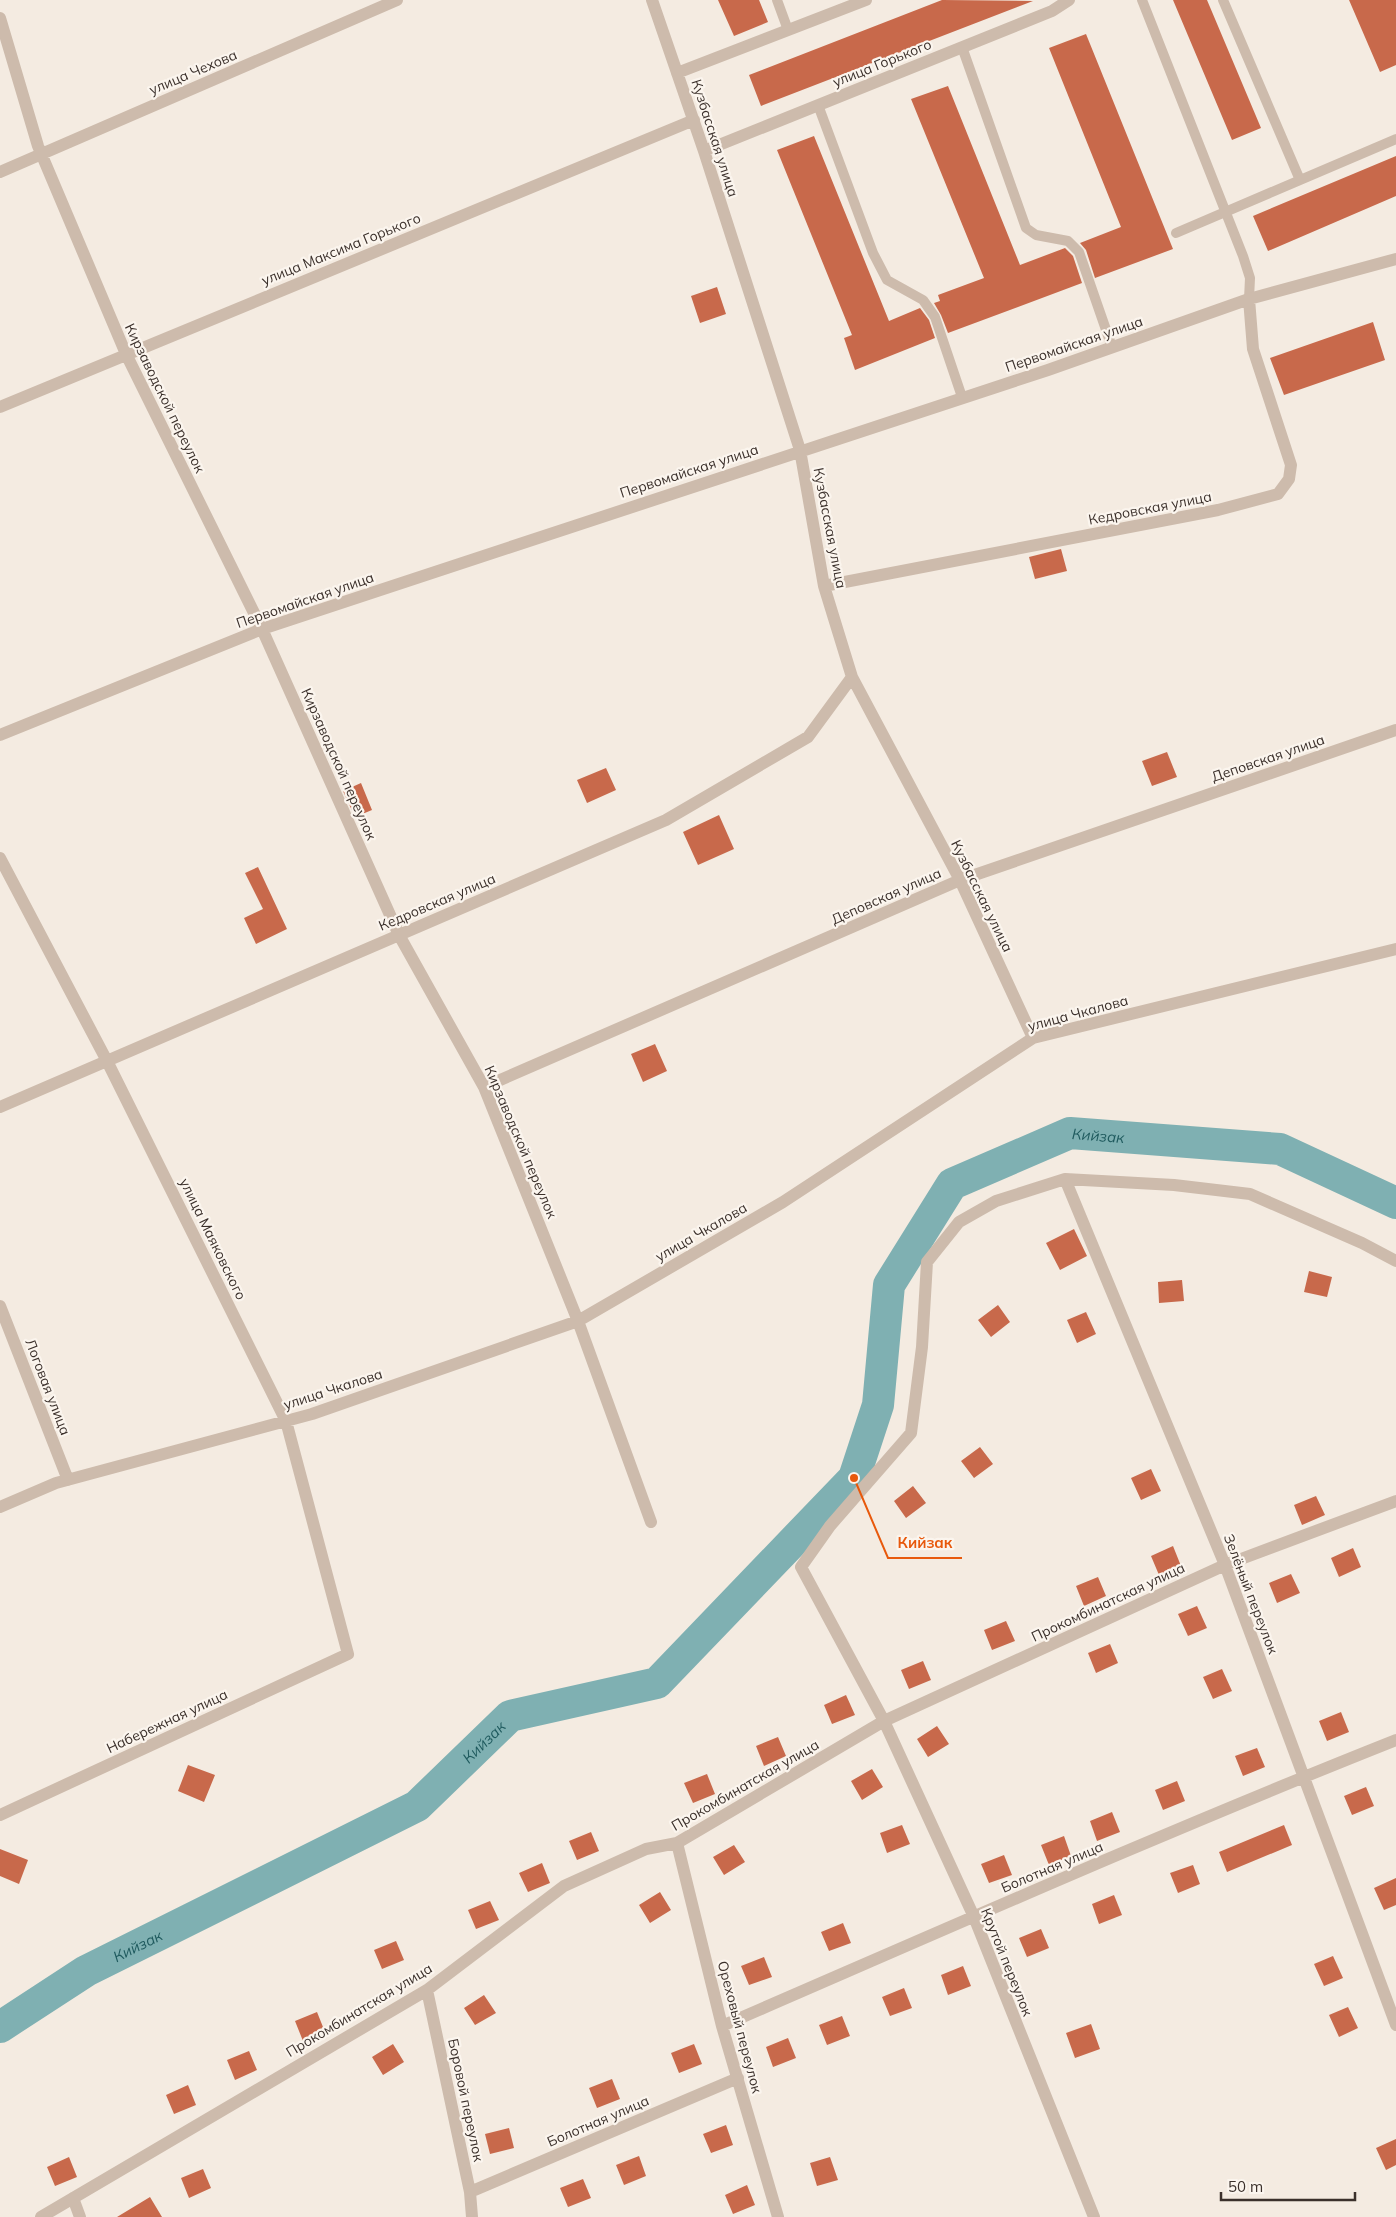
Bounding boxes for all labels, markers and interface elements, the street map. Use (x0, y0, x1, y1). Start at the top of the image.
street label: улица Горького (830, 35, 934, 91)
street label: улица Чехова (146, 45, 240, 99)
street label: Кузбасская улица (688, 77, 742, 199)
street label: улица Максима Горького (259, 209, 423, 289)
street label: Первомайская улица (1003, 312, 1145, 376)
street label: Кирзаводской переулок (121, 320, 209, 476)
street label: Первомайская улица (617, 440, 761, 502)
street label: Кузбасская улица (809, 466, 851, 590)
street label: Кедровская улица (1087, 487, 1213, 529)
street label: Первомайская улица (234, 568, 376, 632)
street label: Кирзаводской переулок (297, 685, 381, 843)
street label: Деповская улица (1209, 730, 1327, 786)
street label: Кузбасская улица (947, 837, 1017, 955)
street label: Деповская улица (828, 864, 944, 928)
street label: Кедровская улица (376, 869, 498, 935)
street label: улица Чкалова (1026, 991, 1130, 1035)
street label: Кирзаводской переулок (481, 1063, 562, 1222)
water label: Кийзак (1071, 1124, 1126, 1147)
street label: улица Маяковского (176, 1175, 250, 1303)
street label: улица Чкалова (652, 1198, 750, 1266)
street label: Логовая улица (21, 1336, 75, 1438)
street label: улица Чкалова (281, 1365, 385, 1413)
callout: Кийзак (888, 1528, 962, 1558)
street label: Зелёный переулок (1220, 1531, 1282, 1657)
text: Кийзак (898, 1533, 953, 1552)
street label: Прокомбинатская улица (1028, 1558, 1188, 1646)
street label: Набережная улица (103, 1685, 231, 1757)
water label: Кийзак (458, 1716, 510, 1767)
street label: Прокомбинатская улица (668, 1735, 822, 1835)
street label: Болотная улица (998, 1837, 1106, 1897)
street label: Крутой переулок (977, 1905, 1037, 2019)
water label: Кийзак (110, 1925, 166, 1966)
street label: Прокомбинатская улица (283, 1959, 435, 2061)
street label: Ореховый переулок (714, 1959, 766, 2096)
street label: Боровой переулок (444, 2037, 488, 2164)
street label: Болотная улица (544, 2091, 652, 2151)
scale bar (1221, 2170, 1355, 2202)
text: 50 m (1228, 2177, 1263, 2196)

